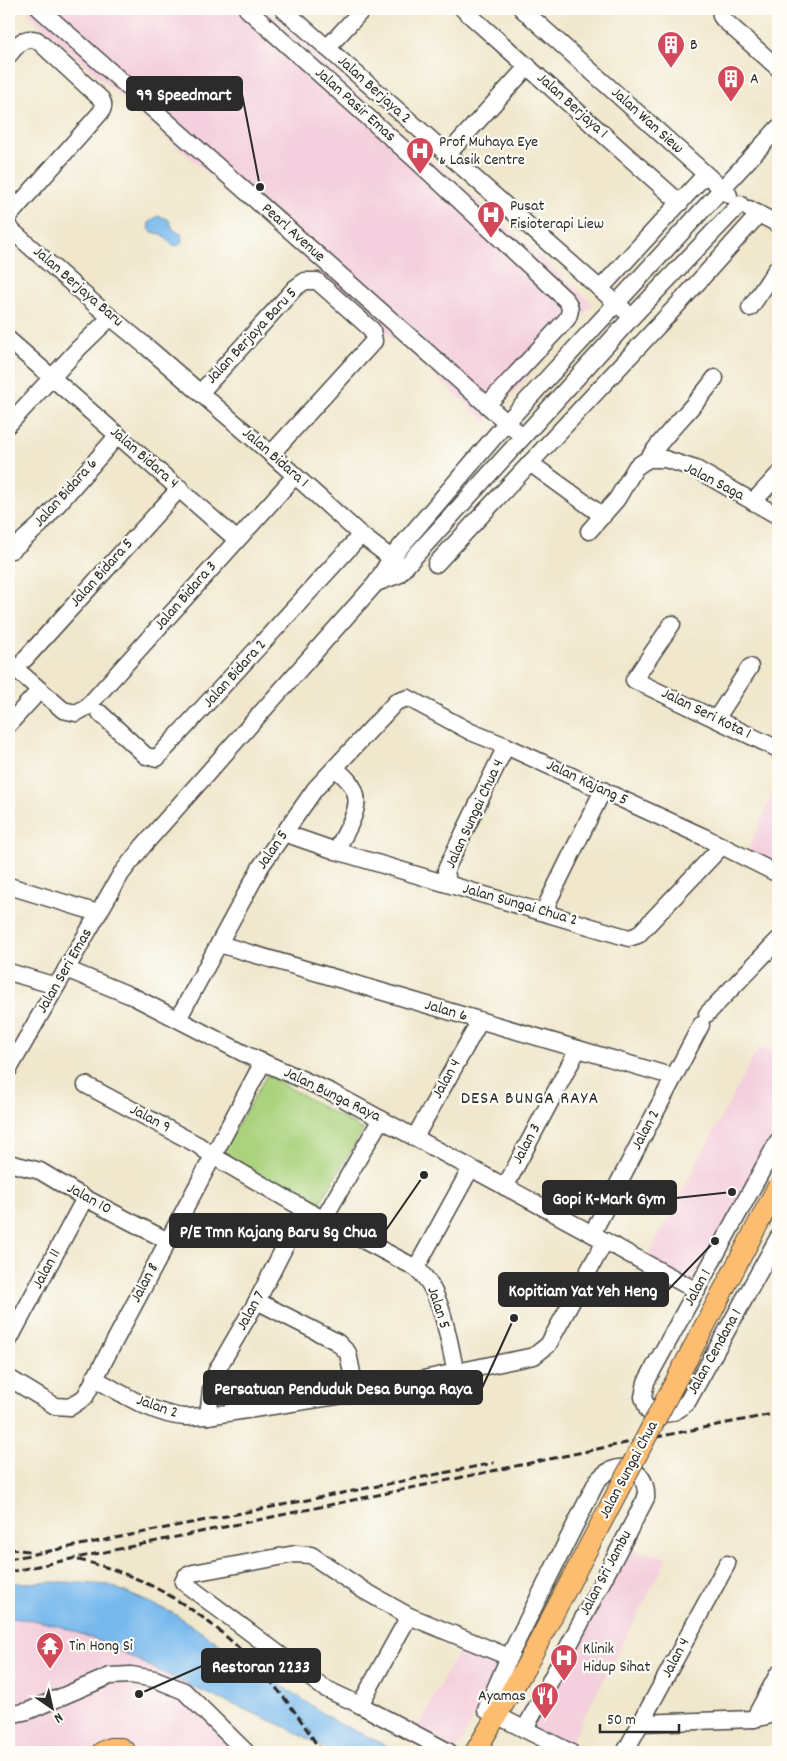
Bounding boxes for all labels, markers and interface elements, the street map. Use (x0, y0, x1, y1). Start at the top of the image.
building icon: B (656, 30, 686, 69)
place label: B (690, 34, 698, 57)
street label: Jalan Berjaya 2 (332, 50, 416, 130)
street label: Jalan Pasir Emas (309, 62, 401, 148)
building icon: A (716, 64, 746, 103)
street label: Jalan Berjaya 1 (531, 68, 613, 144)
place label: A (750, 68, 759, 91)
callout: 99 Speedmart (127, 77, 242, 110)
street label: Jalan Wan Siew (606, 82, 688, 160)
text: 99 Speedmart (136, 84, 232, 109)
place label: Prof Muhaya Eye & Lasik Centre (439, 131, 538, 172)
hospital icon: Prof Muhaya Eye & Lasik Centre (405, 136, 435, 175)
place label: Pusat Fisioterapi Liew (510, 195, 604, 236)
street label: Pearl Avenue (256, 198, 330, 268)
hospital icon: Pusat Fisioterapi Liew (476, 200, 506, 239)
street label: Jalan Berjaya Baru (28, 241, 128, 333)
street label: Jalan Berjaya Baru 5 (201, 283, 303, 389)
street label: Jalan Bidara 4 (104, 421, 184, 495)
street label: Jalan Bidara 1 (237, 422, 313, 494)
street label: Jalan Bidara 6 (29, 453, 103, 533)
street label: Jalan Saga (680, 457, 749, 507)
street label: Jalan Bidara 5 (65, 533, 139, 613)
street label: Jalan Bidara 3 (149, 556, 223, 636)
street label: Jalan Bidara 2 (198, 635, 272, 713)
street label: Jalan Seri Kota 1 (657, 682, 755, 746)
street label: Jalan Kajang 5 (542, 754, 632, 812)
street label: Jalan Sungai Chua 4 (440, 756, 510, 872)
street label: Jalan 5 (251, 826, 295, 874)
street label: Jalan Sungai Chua 2 (460, 878, 580, 932)
street label: Jalan Seri Emas (31, 924, 99, 1018)
street label: Jalan 6 (422, 994, 470, 1028)
street label: Jalan 4 (427, 1055, 467, 1103)
street label: Jalan Bunga Raya (280, 1062, 385, 1129)
district label: DESA BUNGA RAYA (461, 1087, 599, 1112)
street label: Jalan 9 (126, 1099, 174, 1139)
street label: Jalan 2 (626, 1106, 666, 1154)
street label: Jalan 3 (507, 1120, 547, 1168)
street label: Jalan 10 (62, 1177, 116, 1221)
callout: Gopi K-Mark Gym (543, 1181, 676, 1214)
text: Gopi K-Mark Gym (552, 1188, 666, 1213)
callout: P/E Tmn Kajang Baru Sg Chua (170, 1214, 386, 1247)
text: P/E Tmn Kajang Baru Sg Chua (180, 1221, 377, 1246)
street label: Jalan 11 (27, 1245, 67, 1293)
street label: Jalan 8 (125, 1259, 165, 1307)
street label: Jalan 1 (678, 1265, 718, 1311)
callout: Kopitiam Yat Yeh Heng (499, 1273, 668, 1306)
text: Kopitiam Yat Yeh Heng (509, 1280, 658, 1305)
street label: Jalan 5 (420, 1284, 456, 1332)
street label: Jalan 7 (231, 1287, 271, 1335)
street label: Jalan Cendana 1 (682, 1305, 748, 1399)
callout: Persatuan Penduduk Desa Bunga Raya (204, 1371, 482, 1404)
text: Persatuan Penduduk Desa Bunga Raya (214, 1378, 472, 1403)
street label: Jalan 2 (133, 1389, 181, 1425)
street label: Jalan Sungai Chua (594, 1417, 665, 1523)
street label: Jalan Sri Jambu (574, 1526, 638, 1620)
temple icon: Tin Hong Si (35, 1631, 65, 1670)
street label: Jalan 4 (656, 1634, 696, 1682)
place label: Tin Hong Si (69, 1635, 133, 1658)
place label: Klinik Hidup Sihat (583, 1638, 650, 1679)
hospital icon: Klinik Hidup Sihat (549, 1643, 579, 1682)
callout: Restoran 2233 (202, 1649, 320, 1682)
text: Restoran 2233 (212, 1656, 310, 1681)
restaurant icon: Ayamas (530, 1681, 560, 1720)
north arrow (28, 1684, 78, 1734)
place label: Ayamas (478, 1685, 526, 1708)
scale bar (600, 1701, 678, 1733)
text: N (50, 1707, 67, 1727)
text: 50 m (607, 1710, 636, 1732)

